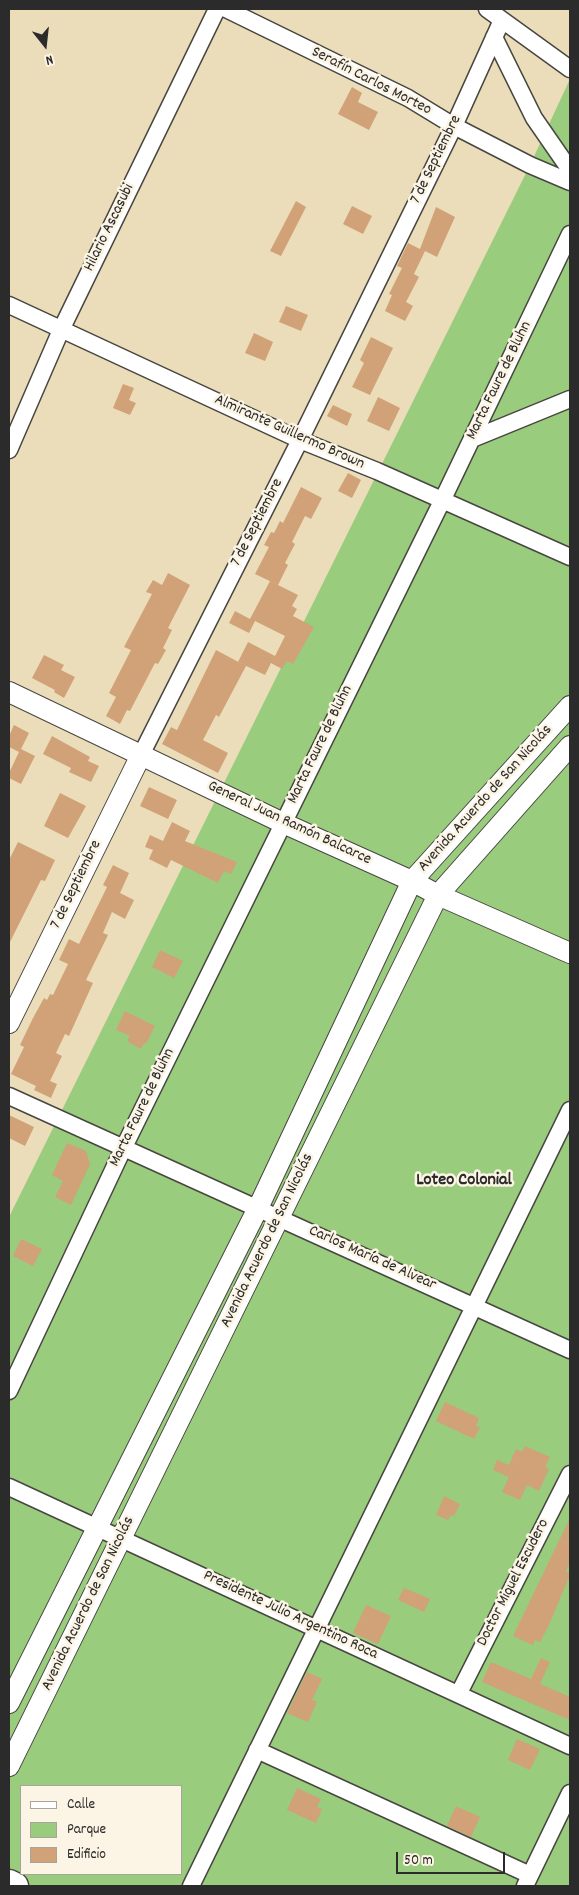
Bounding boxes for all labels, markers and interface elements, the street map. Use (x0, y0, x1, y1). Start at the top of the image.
north arrow (20, 20, 70, 70)
street label: Serafín Carlos Morteo (308, 43, 434, 121)
text: N (43, 49, 55, 70)
street label: 7 de Septiembre (407, 113, 467, 207)
street label: Hilario Ascasubi (81, 181, 139, 275)
street label: Marta Faure de Bluhn (463, 319, 537, 443)
street label: Almirante Guillermo Brown (211, 391, 367, 475)
street label: 7 de Septiembre (228, 476, 288, 570)
street label: Marta Faure de Bluhn (284, 683, 358, 807)
street label: Avenida Acuerdo de San Nicolás (415, 721, 557, 877)
street label: General Juan Ramón Balcarce (204, 778, 374, 870)
street label: 7 de Septiembre (47, 838, 107, 932)
street label: Marta Faure de Bluhn (106, 1046, 180, 1170)
street label: Avenida Acuerdo de San Nicolás (217, 1151, 319, 1331)
district label: Loteo Colonial (416, 1171, 512, 1193)
street label: Carlos María de Alvear (305, 1222, 439, 1296)
street label: Avenida Acuerdo de San Nicolás (38, 1514, 140, 1694)
street label: Doctor Miguel Escudero (474, 1516, 554, 1650)
street label: Presidente Julio Argentino Roca (200, 1567, 380, 1665)
legend (20, 1785, 182, 1875)
text: Calle (67, 1794, 95, 1816)
text: Parque (67, 1819, 106, 1841)
scale bar (399, 1842, 508, 1874)
text: Edificio (67, 1844, 106, 1866)
text: 50 m (404, 1850, 433, 1872)

